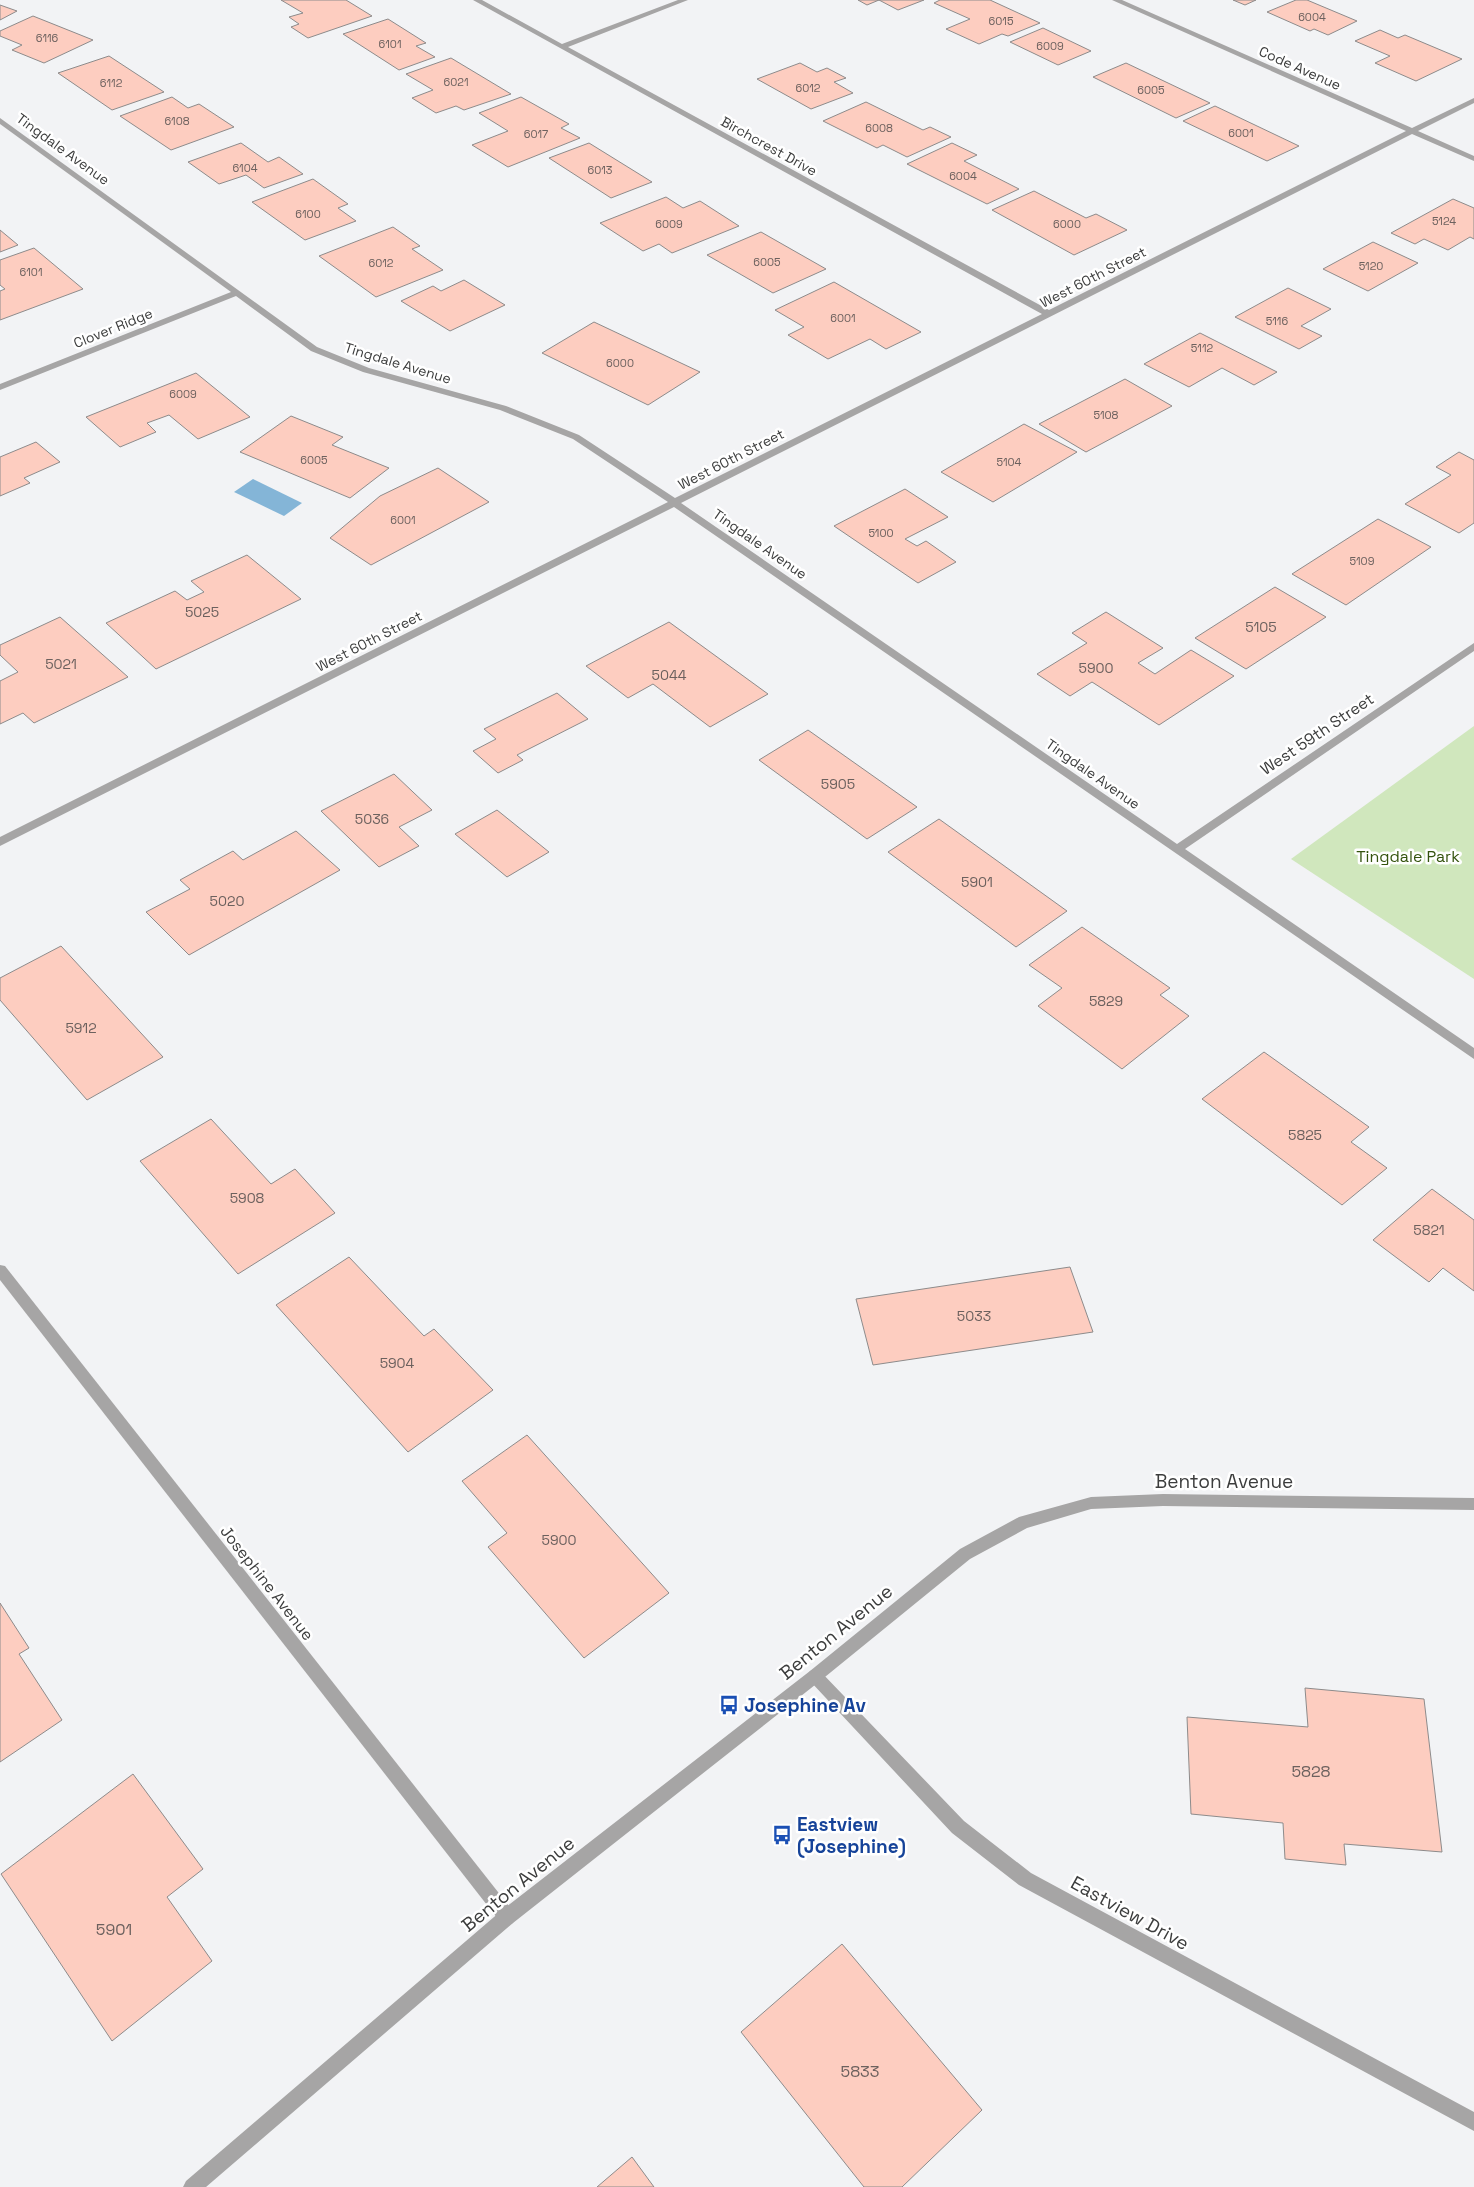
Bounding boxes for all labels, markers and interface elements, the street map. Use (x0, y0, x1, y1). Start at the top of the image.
house number: 6004 (1298, 10, 1326, 24)
house number: 6015 (989, 14, 1014, 28)
house number: 6116 (36, 31, 59, 45)
house number: 6101 (379, 37, 401, 51)
house number: 6009 (1036, 39, 1064, 53)
street label: Code Avenue (1256, 42, 1344, 94)
house number: 6021 (443, 75, 469, 89)
house number: 6112 (100, 76, 123, 90)
house number: 6012 (795, 81, 821, 95)
house number: 6005 (1137, 83, 1165, 97)
street label: Tingdale Avenue (13, 109, 113, 189)
street label: Birchcrest Drive (718, 112, 820, 180)
house number: 6108 (164, 114, 190, 128)
house number: 6008 (865, 121, 893, 135)
house number: 6001 (1228, 126, 1254, 140)
house number: 6017 (524, 127, 548, 141)
house number: 6104 (232, 161, 258, 175)
house number: 6013 (587, 163, 613, 177)
house number: 6004 (949, 169, 977, 183)
house number: 6100 (295, 207, 321, 221)
house number: 5124 (1432, 214, 1456, 228)
house number: 6009 (655, 217, 683, 231)
house number: 6000 (1053, 217, 1081, 231)
street label: West 60th Street (1037, 243, 1149, 311)
house number: 6005 (753, 255, 781, 269)
house number: 6012 (368, 256, 394, 270)
house number: 5120 (1359, 259, 1383, 273)
house number: 6101 (20, 265, 42, 279)
street label: Clover Ridge (71, 304, 155, 352)
house number: 6001 (830, 311, 856, 325)
house number: 5116 (1266, 314, 1288, 328)
street label: Tingdale Avenue (342, 338, 454, 388)
house number: 5112 (1191, 341, 1213, 355)
house number: 6000 (606, 356, 634, 370)
house number: 6009 (169, 387, 197, 401)
house number: 5108 (1094, 408, 1119, 422)
street label: West 60th Street (675, 425, 787, 493)
house number: 6005 (300, 453, 328, 467)
house number: 5104 (997, 455, 1022, 469)
street label: Tingdale Avenue (709, 505, 811, 583)
house number: 6001 (390, 513, 416, 527)
house number: 5100 (868, 526, 894, 540)
house number: 5109 (1350, 554, 1375, 568)
house number: 5025 (185, 603, 219, 621)
street label: West 60th Street (313, 607, 425, 675)
house number: 5105 (1245, 618, 1277, 636)
house number: 5021 (45, 655, 77, 673)
house number: 5900 (1079, 659, 1113, 677)
house number: 5044 (652, 666, 687, 684)
street label: West 59th Street (1256, 688, 1378, 780)
street label: Tingdale Avenue (1042, 735, 1144, 813)
house number: 5905 (821, 775, 855, 793)
house number: 5036 (355, 810, 389, 828)
park label: Tingdale Park (1356, 846, 1460, 867)
house number: 5901 (961, 873, 993, 891)
house number: 5020 (210, 892, 244, 910)
house number: 5829 (1089, 992, 1123, 1010)
house number: 5912 (65, 1019, 97, 1037)
house number: 5825 (1288, 1126, 1322, 1144)
house number: 5908 (230, 1189, 265, 1207)
house number: 5821 (1413, 1221, 1445, 1239)
house number: 5033 (957, 1307, 991, 1325)
house number: 5904 (380, 1354, 415, 1372)
street label: Benton Avenue (1155, 1469, 1293, 1494)
street label: Josephine Avenue (215, 1521, 319, 1645)
house number: 5900 (542, 1531, 576, 1549)
street label: Benton Avenue (774, 1579, 898, 1685)
place label: Josephine Av (744, 1693, 866, 1718)
bus stop icon: Josephine Av (718, 1694, 740, 1716)
house number: 5828 (1291, 1761, 1331, 1782)
place label: Eastview (Josephine) (797, 1812, 906, 1859)
bus stop icon: Eastview (Josephine) (771, 1824, 793, 1846)
street label: Benton Avenue (456, 1831, 580, 1937)
street label: Eastview Drive (1066, 1870, 1194, 1956)
house number: 5901 (96, 1919, 132, 1940)
house number: 5833 (841, 2061, 879, 2082)

